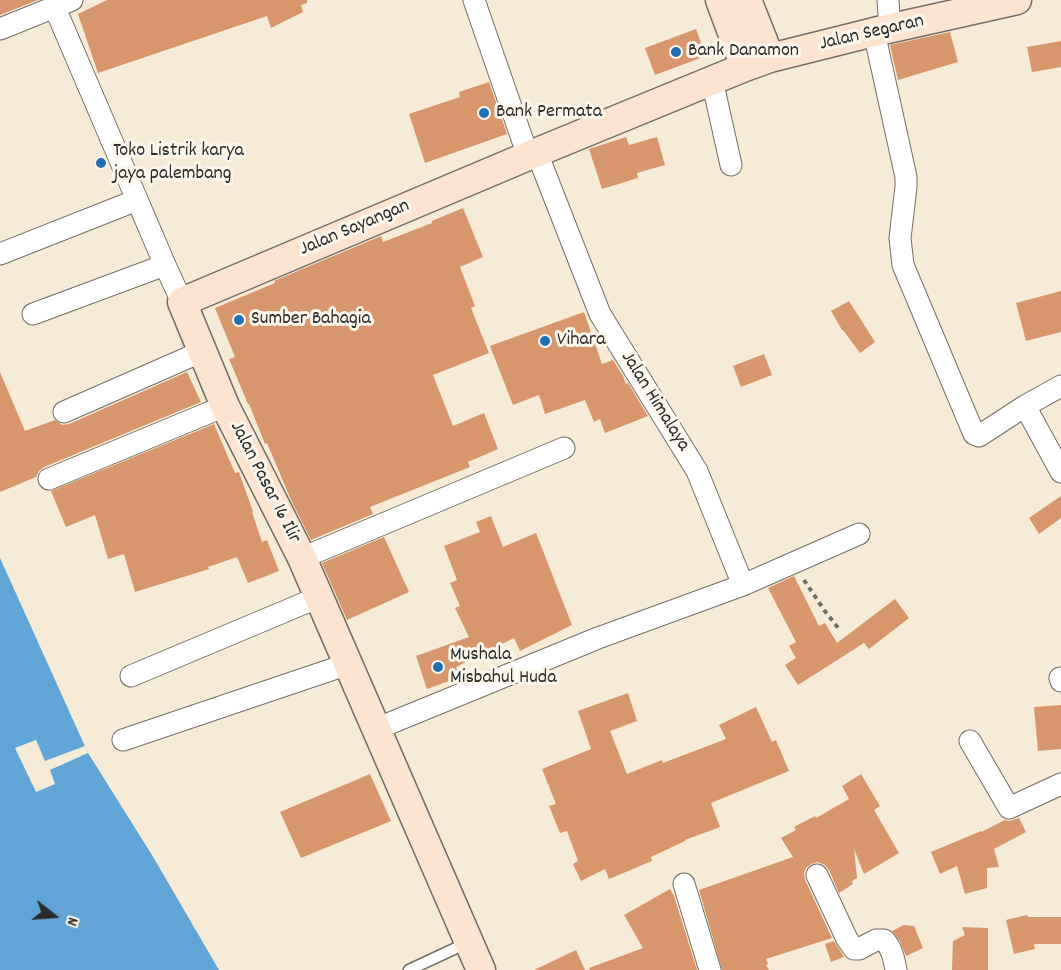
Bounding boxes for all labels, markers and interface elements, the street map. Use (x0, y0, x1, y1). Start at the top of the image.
street label: Jalan Segaran (817, 10, 927, 58)
place label: Bank Danamon (688, 40, 799, 64)
marker: Bank Danamon (669, 45, 683, 59)
place label: Bank Permata (496, 101, 602, 125)
marker: Bank Permata (477, 106, 491, 120)
place label: Toko Listrik karya jaya palembang (113, 140, 244, 187)
marker: Toko Listrik karya jaya palembang (94, 156, 108, 170)
street label: Jalan Sayangan (296, 195, 414, 263)
place label: Sumber Bahagia (251, 308, 371, 332)
marker: Sumber Bahagia (232, 313, 246, 327)
place label: Vihara (557, 329, 606, 353)
marker: Vihara (538, 334, 552, 348)
street label: Jalan Himalaya (614, 348, 694, 456)
street label: Jalan Pasar 16 Ilir (223, 418, 305, 548)
place label: Mushala Misbahul Huda (450, 644, 557, 691)
marker: Mushala Misbahul Huda (431, 660, 445, 674)
north arrow (24, 886, 84, 946)
text: N (60, 914, 84, 929)

